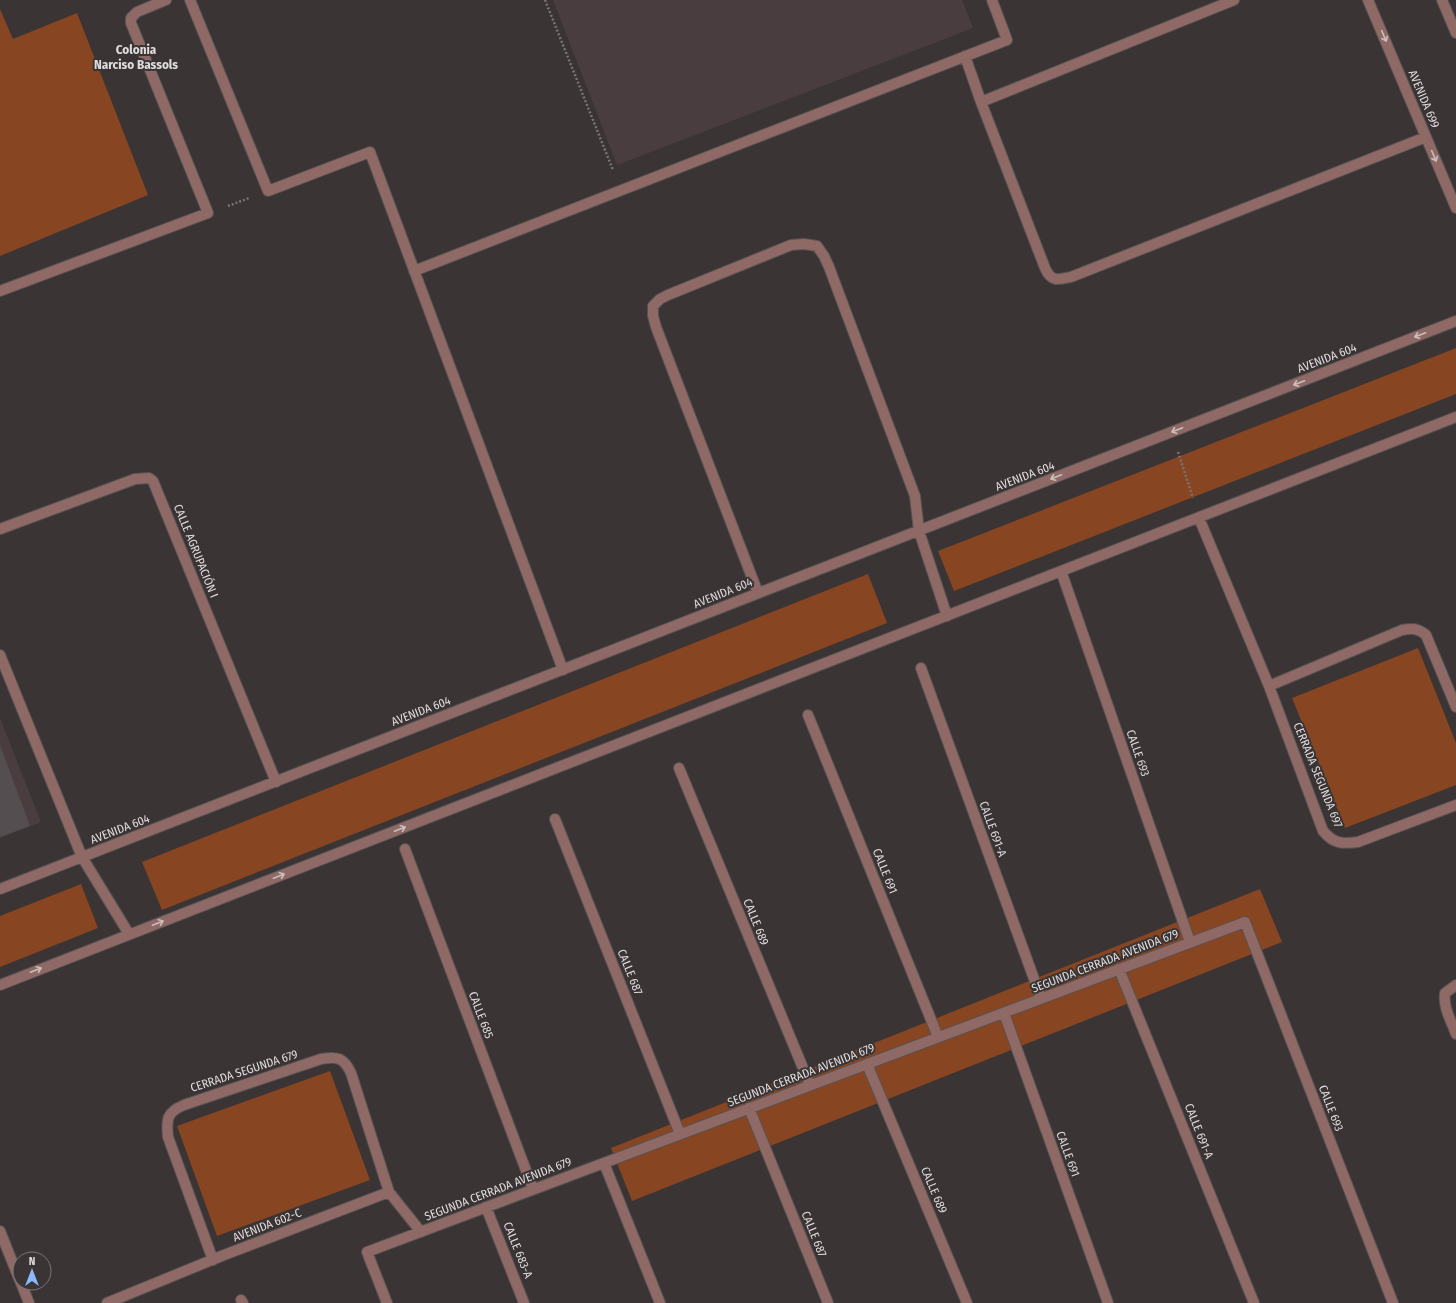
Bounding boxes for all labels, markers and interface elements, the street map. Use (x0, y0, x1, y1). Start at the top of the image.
one-way arrow (1380, 29, 1388, 41)
district label: Colonia Narciso Bassols (94, 42, 178, 72)
street label: AVENIDA 699 (1405, 68, 1443, 130)
one-way arrow (1431, 149, 1438, 161)
one-way arrow (1414, 332, 1426, 340)
street label: AVENIDA 604 (1295, 340, 1359, 376)
one-way arrow (1293, 379, 1305, 387)
one-way arrow (1172, 426, 1184, 434)
street label: AVENIDA 604 (993, 458, 1057, 494)
one-way arrow (1051, 474, 1063, 482)
street label: CALLE AGRUPACIÓN I (171, 502, 222, 600)
street label: AVENIDA 604 (691, 575, 755, 611)
street label: AVENIDA 604 (389, 693, 453, 729)
street label: CERRADA SEGUNDA 697 (1291, 720, 1346, 830)
street label: CALLE 693 (1124, 728, 1152, 778)
street label: CALLE 691-A (976, 799, 1010, 859)
street label: AVENIDA 604 (88, 811, 152, 847)
one-way arrow (393, 824, 405, 832)
street label: CALLE 691 (870, 846, 900, 896)
one-way arrow (272, 872, 284, 880)
street label: CALLE 689 (740, 897, 772, 948)
one-way arrow (151, 919, 163, 927)
street label: SEGUNDA CERRADA AVENIDA 679 (1030, 926, 1181, 996)
street label: CALLE 687 (614, 947, 646, 997)
one-way arrow (30, 966, 42, 974)
street label: CALLE 685 (466, 990, 496, 1041)
street label: SEGUNDA CERRADA AVENIDA 679 (726, 1040, 877, 1110)
street label: CERRADA SEGUNDA 679 (189, 1047, 300, 1095)
street label: CALLE 693 (1316, 1083, 1346, 1133)
street label: CALLE 691-A (1182, 1101, 1217, 1161)
street label: CALLE 691 (1053, 1129, 1083, 1179)
street label: SEGUNDA CERRADA AVENIDA 679 (423, 1154, 574, 1224)
street label: CALLE 689 (918, 1165, 950, 1215)
street label: AVENIDA 602-C (231, 1206, 303, 1244)
street label: CALLE 687 (798, 1209, 830, 1259)
street label: CALLE 683-A (500, 1220, 536, 1281)
north arrow (12, 1251, 52, 1291)
text: N (29, 1255, 35, 1268)

